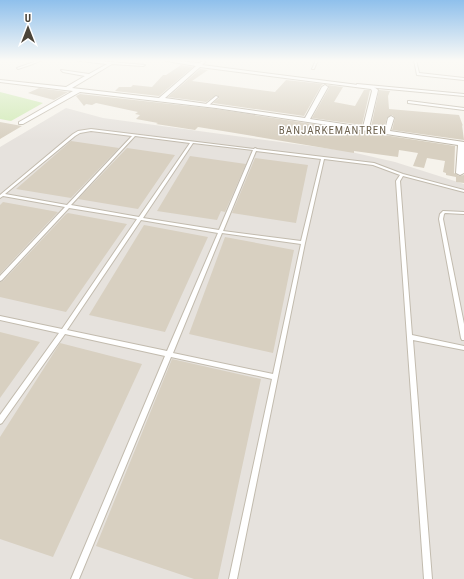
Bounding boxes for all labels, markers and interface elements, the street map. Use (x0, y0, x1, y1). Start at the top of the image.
north arrow (8, 8, 48, 48)
text: U (25, 12, 31, 25)
district label: BANJARKEMANTREN (279, 124, 387, 137)

